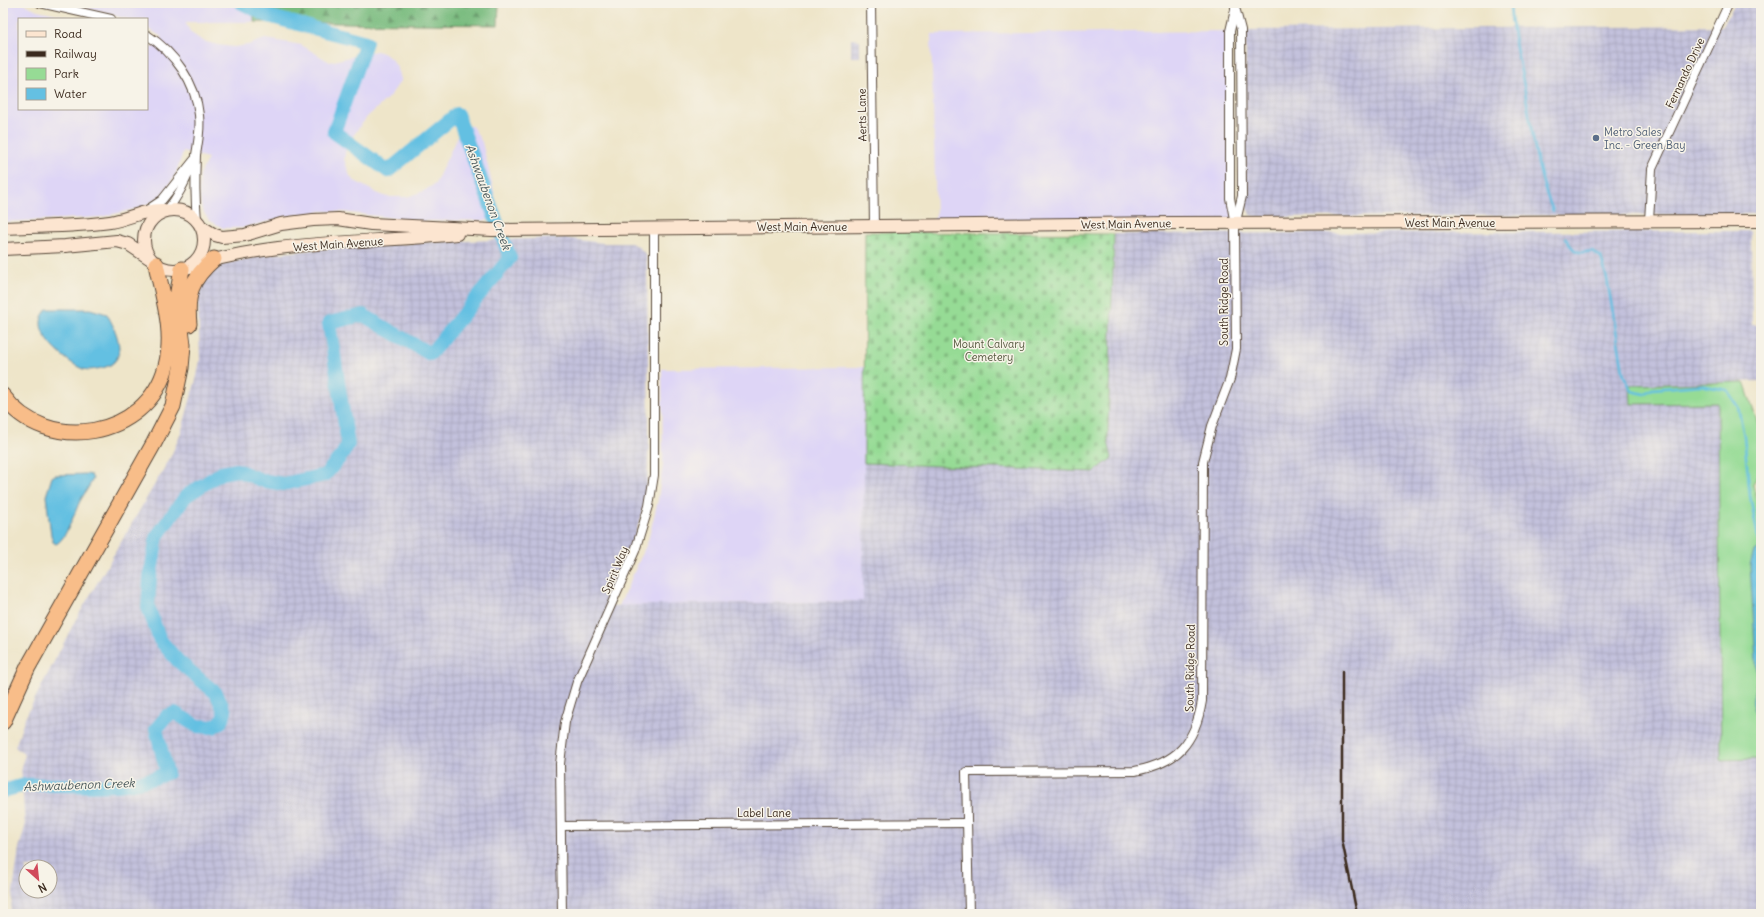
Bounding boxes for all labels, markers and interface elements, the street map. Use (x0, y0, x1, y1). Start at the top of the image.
legend (18, 18, 148, 110)
text: Road (54, 26, 82, 41)
street label: Fernando Drive (1663, 35, 1708, 111)
text: Railway (54, 46, 97, 61)
text: Park (54, 66, 79, 81)
text: Water (54, 86, 87, 101)
street label: Aerts Lane (855, 88, 869, 142)
place label: Metro Sales Inc. - Green Bay (1604, 125, 1686, 152)
marker: Metro Sales Inc. - Green Bay (1591, 133, 1601, 143)
water label: Ashwaubenon Creek (462, 142, 515, 252)
street label: West Main Avenue (1081, 216, 1171, 232)
street label: West Main Avenue (1405, 216, 1495, 230)
street label: West Main Avenue (757, 220, 847, 234)
street label: West Main Avenue (292, 234, 384, 254)
street label: South Ridge Road (1217, 258, 1231, 346)
park label: Mount Calvary Cemetery (953, 337, 1025, 364)
street label: Spirit Way (599, 544, 631, 596)
street label: South Ridge Road (1182, 623, 1198, 712)
water label: Ashwaubenon Creek (23, 775, 136, 794)
street label: Label Lane (737, 806, 791, 820)
north arrow (18, 859, 58, 899)
text: N (36, 880, 49, 896)

